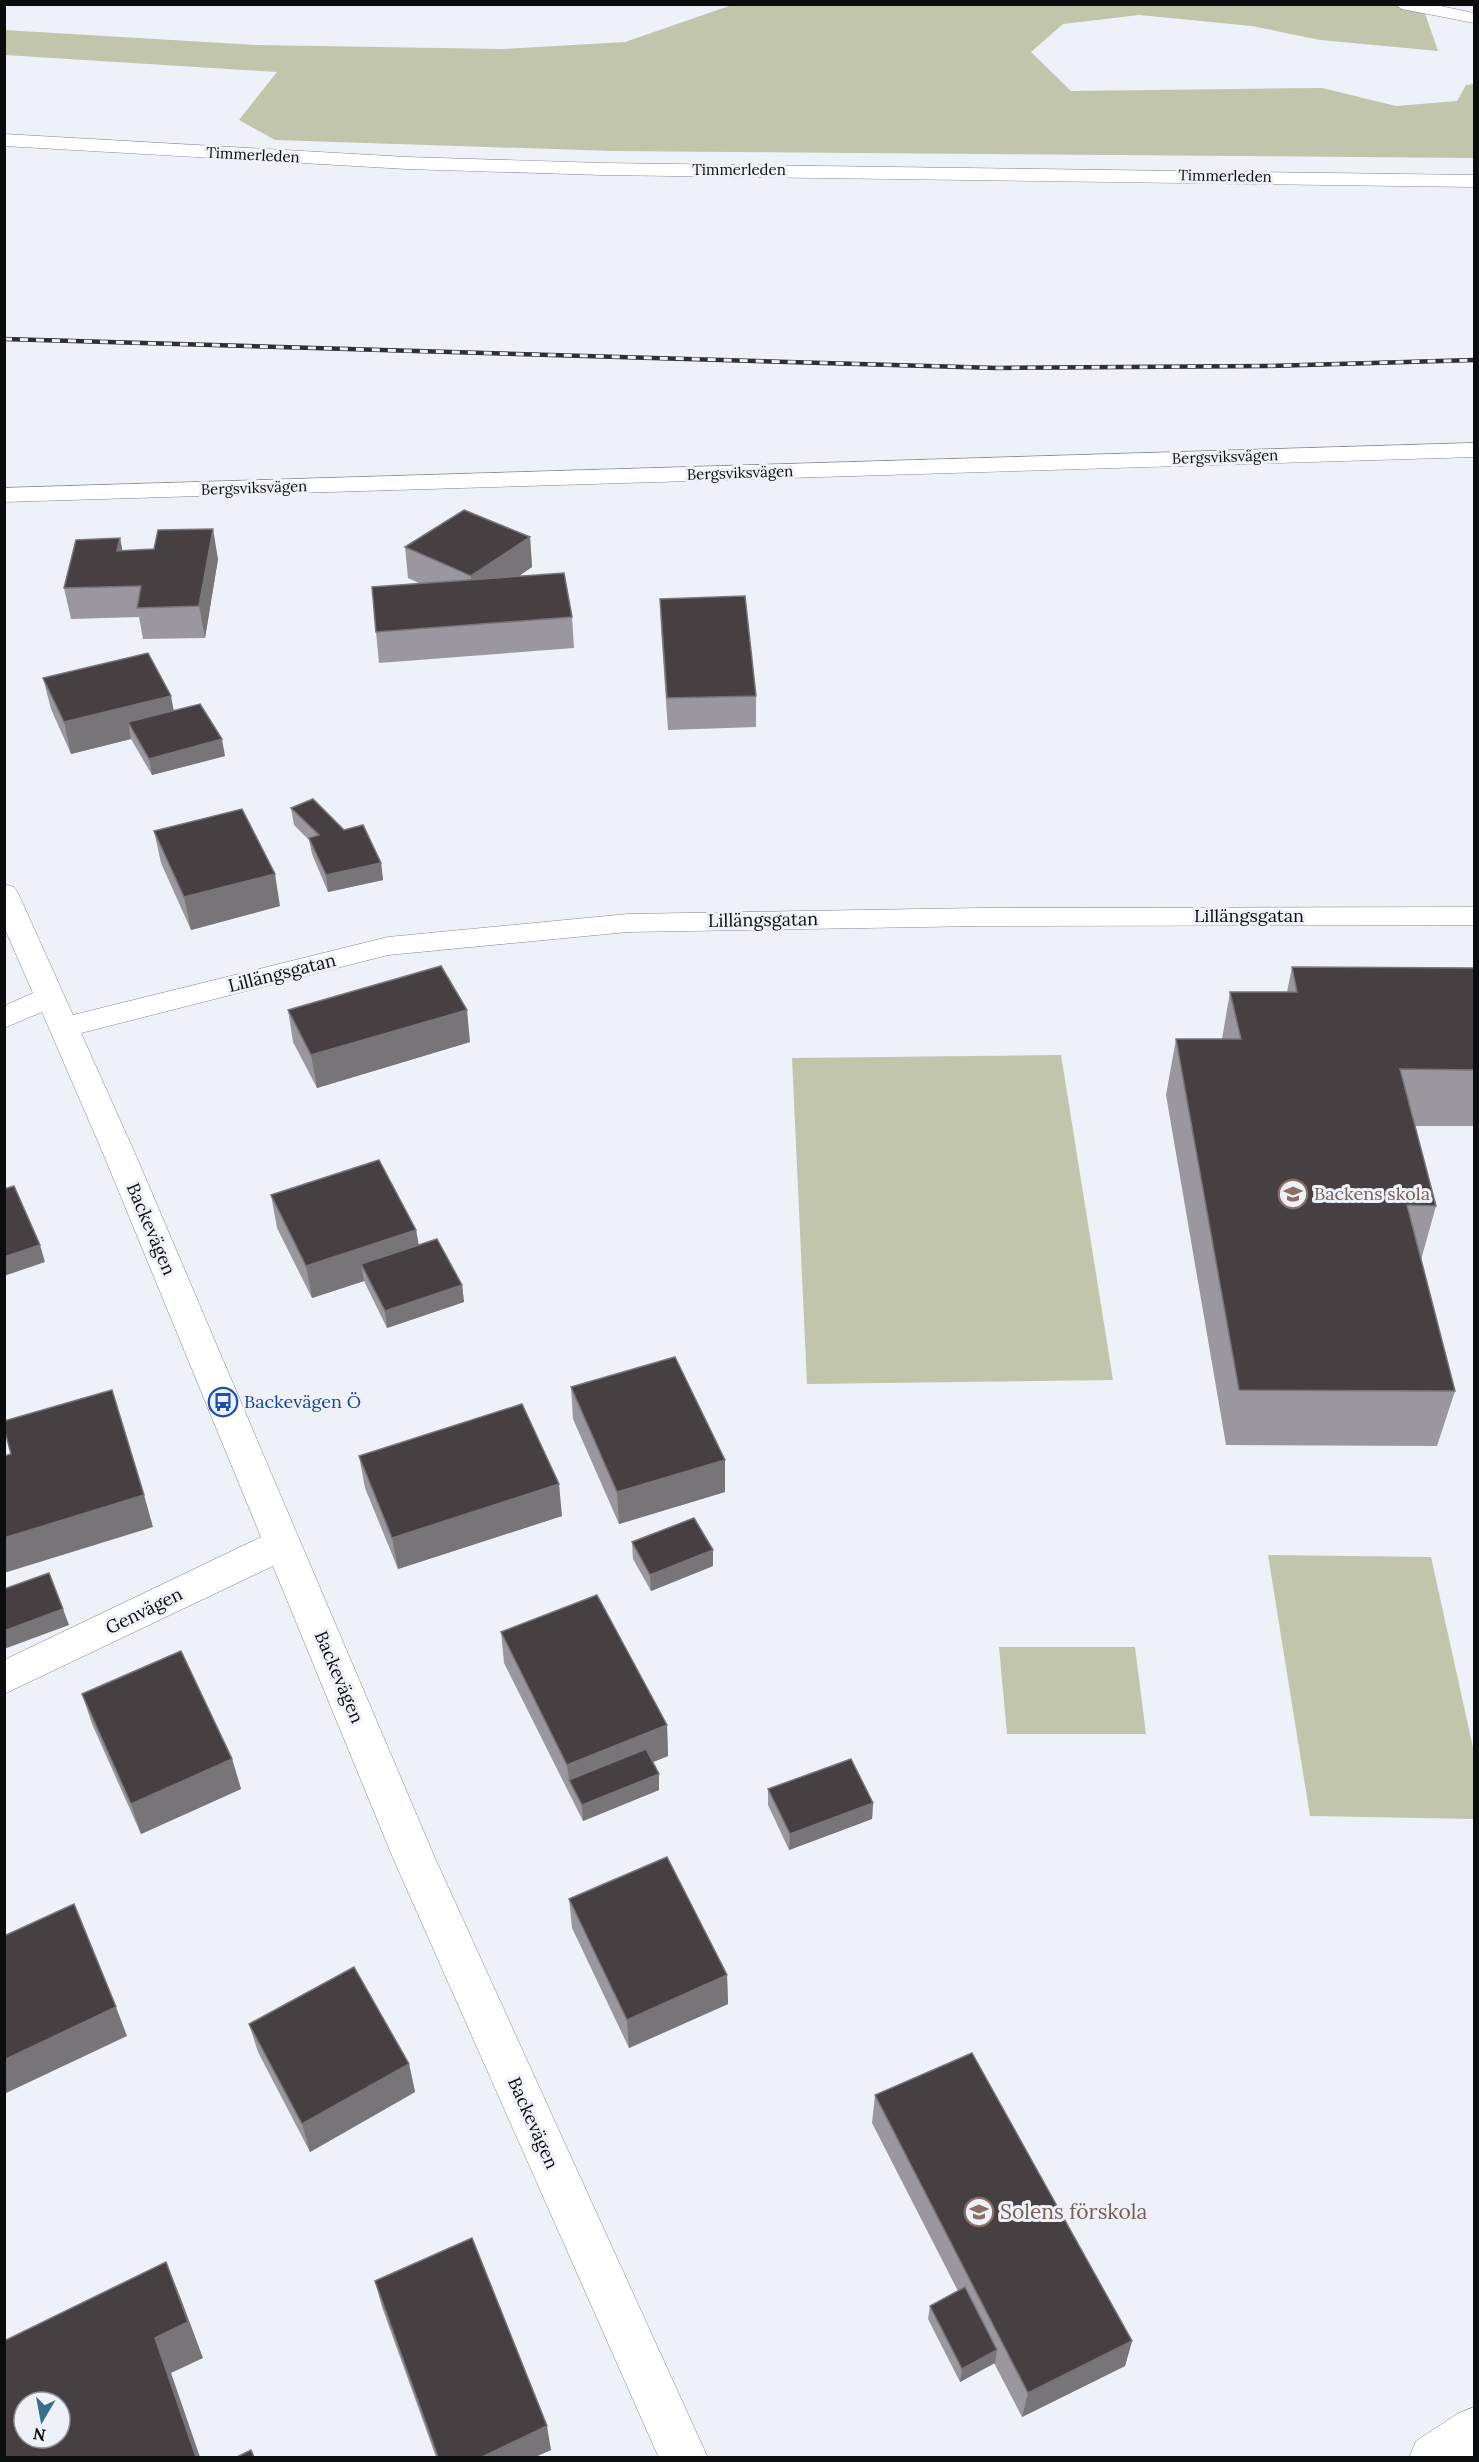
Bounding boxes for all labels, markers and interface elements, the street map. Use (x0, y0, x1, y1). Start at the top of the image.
street label: Timmerleden (206, 143, 300, 166)
street label: Timmerleden (692, 160, 786, 179)
street label: Timmerleden (1178, 165, 1272, 186)
street label: Bergsviksvägen (1171, 445, 1279, 468)
street label: Bergsviksvägen (686, 461, 794, 484)
street label: Bergsviksvägen (200, 476, 308, 499)
street label: Lillängsgatan (1194, 904, 1304, 927)
street label: Lillängsgatan (708, 907, 818, 932)
street label: Lillängsgatan (226, 948, 338, 997)
school or university icon: Backens skola (1277, 1178, 1309, 1210)
street label: Backevägen (122, 1179, 181, 1278)
place label: Backens skola (1314, 1182, 1430, 1205)
bus stop icon: Backevägen Ö (207, 1386, 239, 1418)
place label: Backevägen Ö (244, 1390, 361, 1413)
street label: Genvägen (102, 1582, 186, 1639)
street label: Backevägen (310, 1627, 369, 1726)
street label: Backevägen (503, 2073, 564, 2172)
school or university icon: Solens förskola (963, 2196, 995, 2228)
place label: Solens förskola (1000, 2198, 1147, 2225)
north arrow (12, 2390, 72, 2450)
text: N (32, 2424, 47, 2446)

